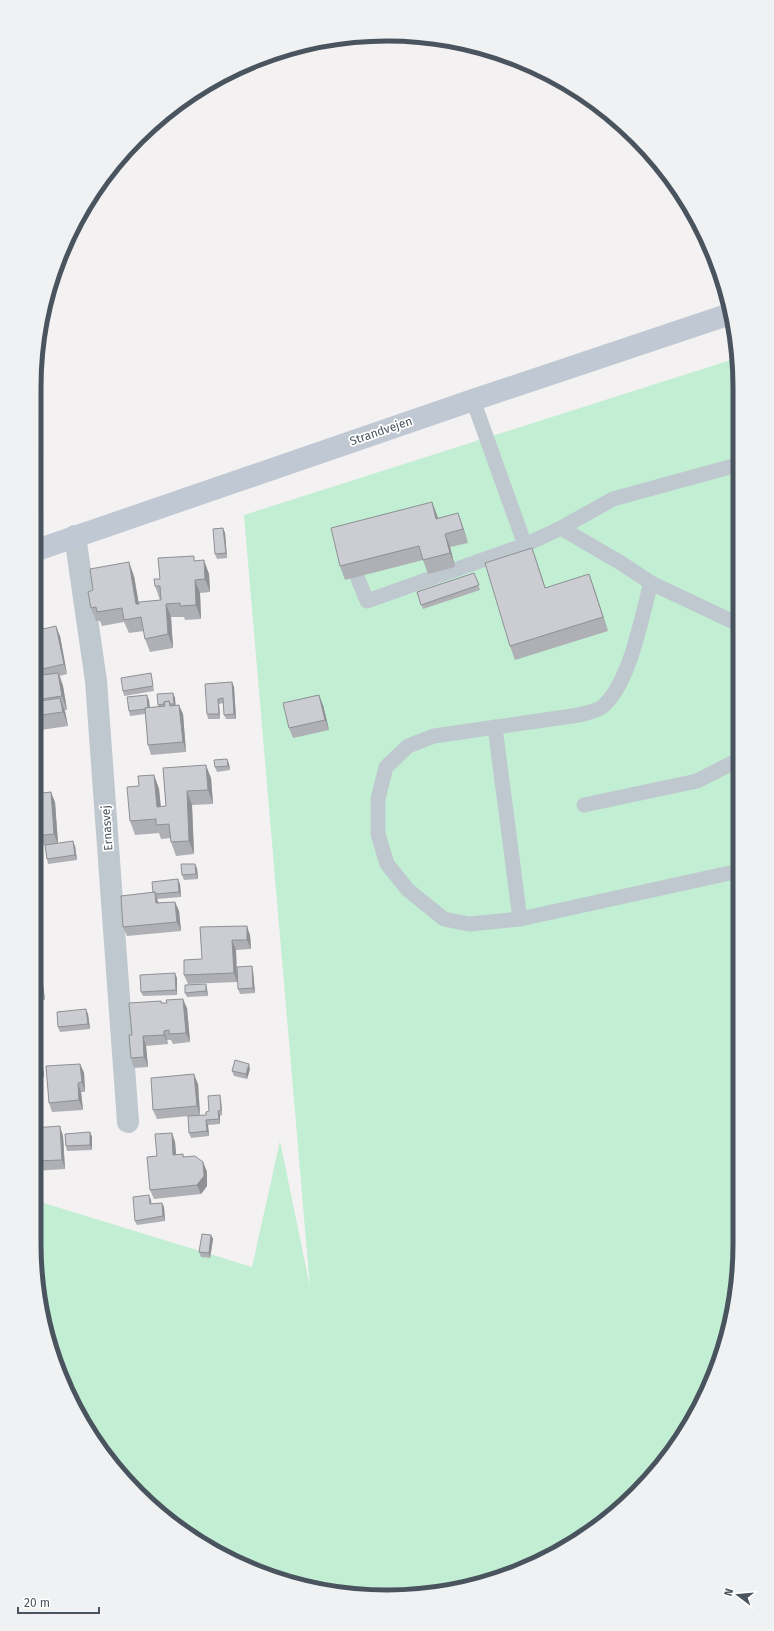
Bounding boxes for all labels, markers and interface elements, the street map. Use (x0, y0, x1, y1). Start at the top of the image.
street label: Strandvejen (348, 414, 414, 448)
street label: Ernasvej (98, 805, 116, 851)
north arrow (718, 1575, 758, 1615)
text: N (722, 1587, 736, 1598)
scale bar (18, 1589, 99, 1615)
text: 20 m (24, 1596, 50, 1610)

